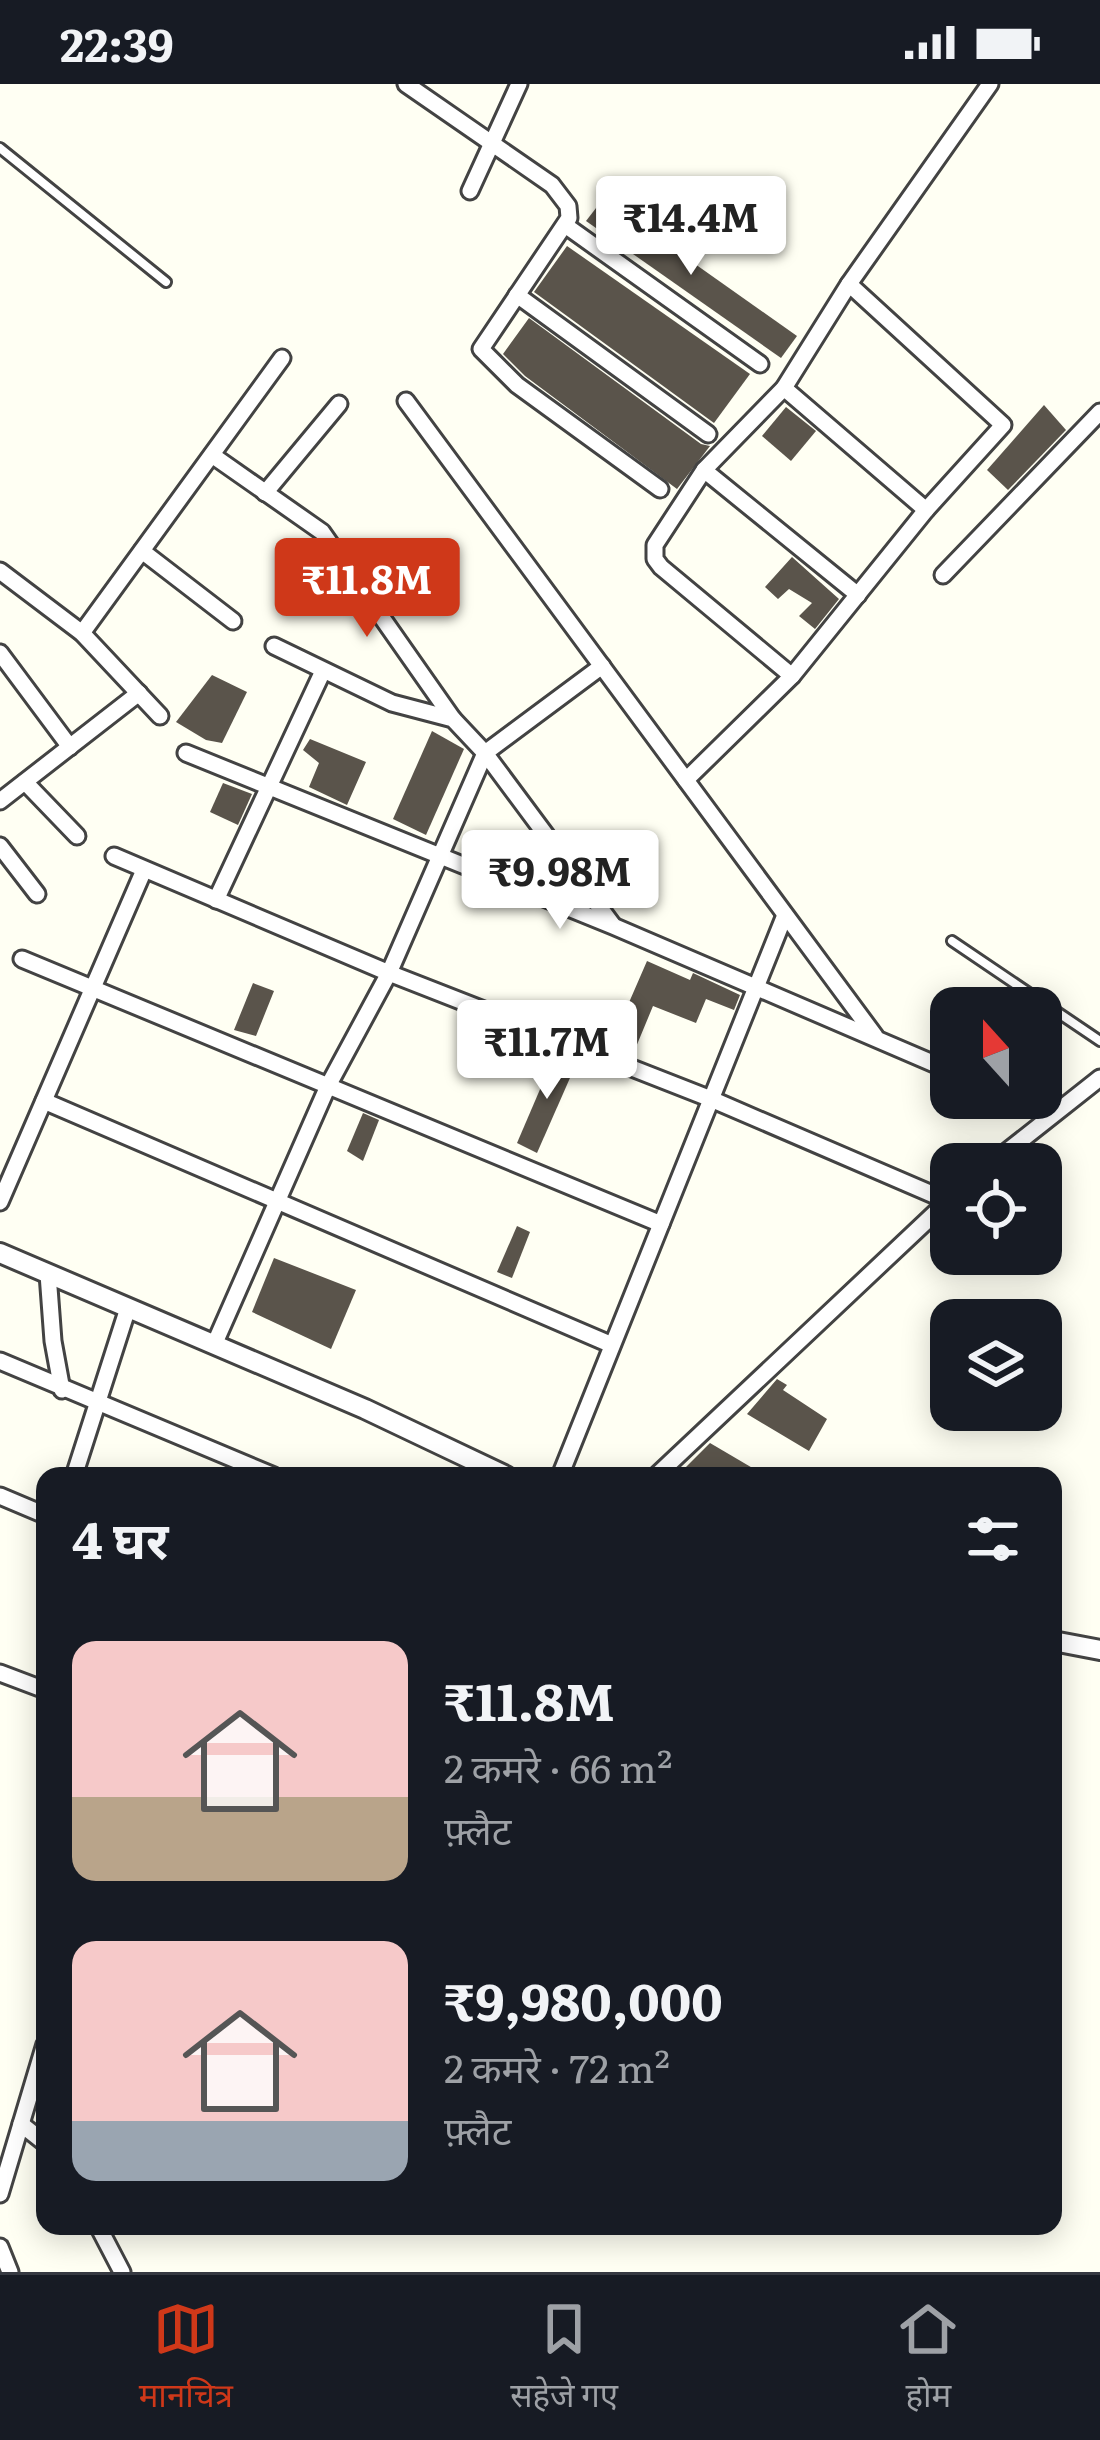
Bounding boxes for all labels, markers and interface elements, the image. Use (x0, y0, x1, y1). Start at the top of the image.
text: 22:39 (60, 9, 174, 76)
pin: ₹14.4M (593, 176, 789, 278)
text: ₹14.4M (623, 186, 759, 244)
pin: ₹11.8M (269, 538, 465, 640)
text: ₹11.8M (302, 548, 432, 606)
pin: ₹9.98M (462, 830, 658, 932)
text: ₹9.98M (489, 840, 631, 898)
north arrow (930, 987, 1062, 1119)
map controls (930, 987, 1062, 1431)
pin: ₹11.7M (449, 1000, 645, 1102)
text: ₹11.7M (484, 1010, 610, 1068)
button: locate (930, 1143, 1062, 1275)
button: layers (930, 1299, 1062, 1431)
text: 4 घर (72, 1499, 169, 1575)
icon: filters (960, 1506, 1026, 1572)
text: ₹11.8M (444, 1661, 615, 1737)
icon: home (168, 1689, 312, 1833)
text: 2 कमरे · 66 m² (444, 1737, 672, 1795)
text: फ़्लैट (444, 1799, 511, 1857)
text: ₹9,980,000 (444, 1961, 723, 2037)
icon: home (168, 1989, 312, 2133)
text: 2 कमरे · 72 m² (444, 2037, 670, 2095)
text: फ़्लैट (444, 2099, 511, 2157)
tab: मानचित्र (139, 2296, 233, 2420)
tab: सहेजे गए (510, 2296, 618, 2420)
tab: होम (895, 2296, 961, 2420)

